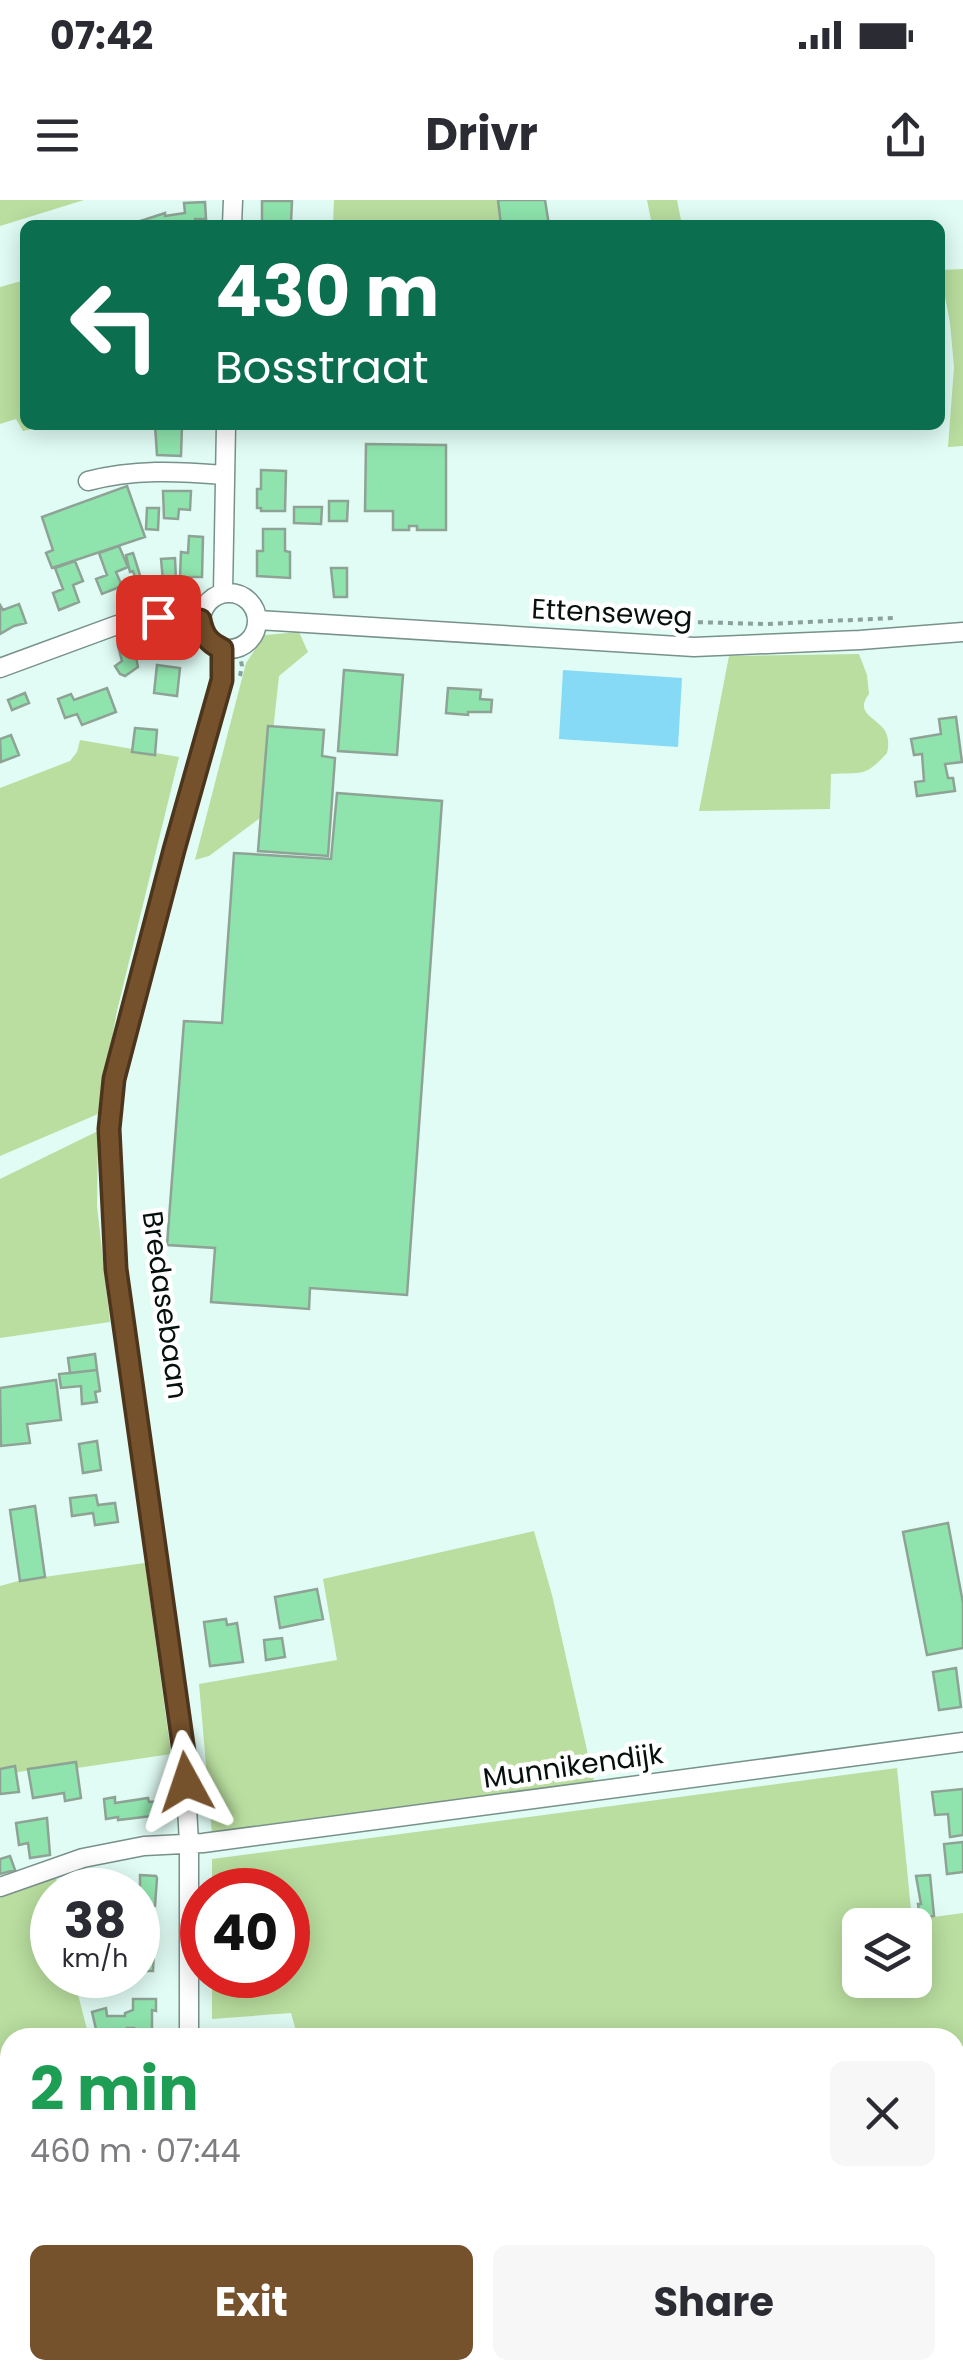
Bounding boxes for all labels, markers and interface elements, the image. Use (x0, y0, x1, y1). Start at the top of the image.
text: 07:42 (50, 9, 153, 62)
text: Drivr (425, 103, 538, 166)
icon: menu (30, 108, 85, 163)
icon: share (878, 108, 933, 163)
text: 430 m (215, 242, 439, 341)
icon: left (50, 260, 180, 390)
text: Bosstraat (215, 336, 429, 399)
pin (116, 575, 201, 660)
street label: Ettenseweg (530, 589, 694, 637)
icon: arrive (131, 590, 186, 645)
street label: Bredasebaan (133, 1208, 197, 1402)
position arrow (134, 1730, 238, 1834)
street label: Munnikendijk (480, 1734, 666, 1798)
speed limit sign: 40 (180, 1868, 310, 1998)
text: 38 (64, 1885, 126, 1956)
map controls (842, 1908, 932, 1998)
button: layers (842, 1908, 932, 1998)
text: km/h (62, 1941, 128, 1976)
text: 2 min (30, 2047, 199, 2131)
button: close (830, 2061, 935, 2166)
text: 460 m · 07:44 (30, 2128, 241, 2173)
button: Exit (30, 2245, 473, 2360)
button: Share (493, 2245, 935, 2360)

